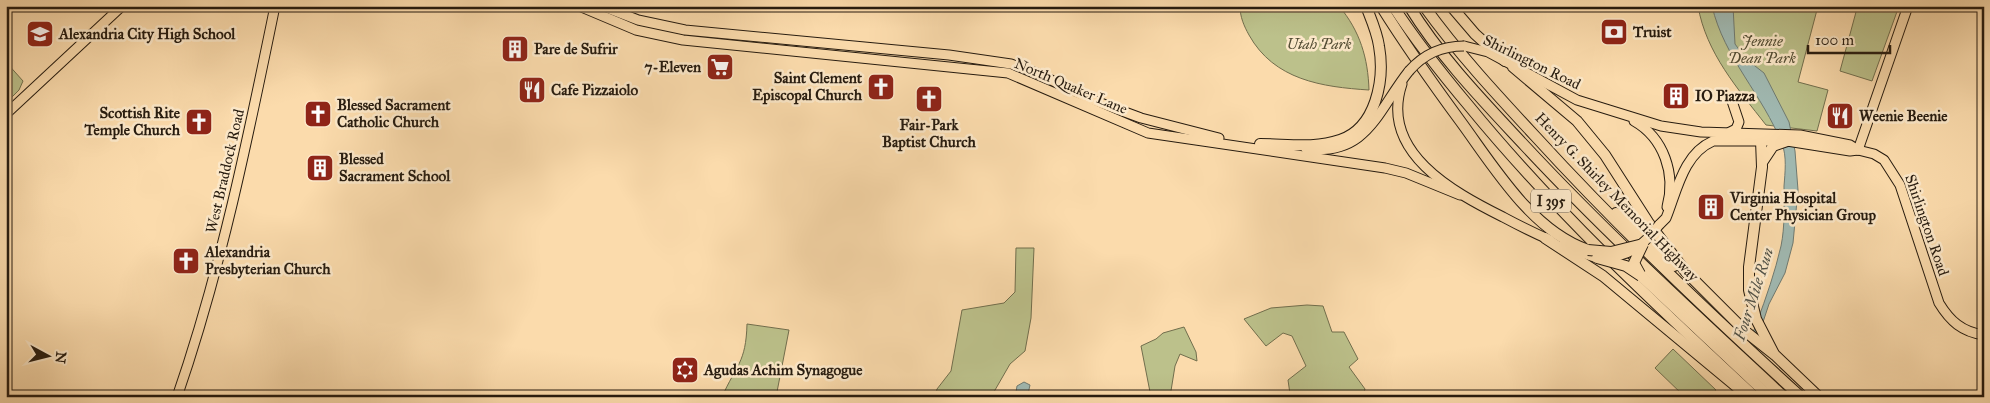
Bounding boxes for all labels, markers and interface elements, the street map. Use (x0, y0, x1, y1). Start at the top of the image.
bank icon: Truist (1599, 17, 1629, 47)
school or university icon: Alexandria City High School (25, 19, 55, 49)
scale bar (1808, 22, 1890, 54)
place label: Truist (1632, 23, 1672, 41)
place label: Alexandria City High School (58, 25, 236, 44)
street label: Shirlington Road (1480, 31, 1584, 94)
text: 100 m (1815, 31, 1855, 49)
park label: Jennie Dean Park (1728, 32, 1796, 67)
building icon: Pare de Sufrir (500, 34, 530, 64)
park label: Utah Park (1286, 35, 1352, 53)
place label: Pare de Sufrir (534, 40, 618, 58)
supermarket icon: 7-Eleven (705, 52, 735, 82)
street label: North Quaker Lane (1012, 54, 1130, 118)
place label: 7-Eleven (645, 58, 702, 76)
place label: Saint Clement Episcopal Church (752, 69, 863, 105)
church icon: Saint Clement Episcopal Church (866, 72, 896, 102)
restaurant icon: Cafe Pizzaiolo (517, 75, 547, 105)
place label: Cafe Pizzaiolo (551, 81, 639, 99)
building icon: IO Piazza (1661, 81, 1691, 111)
church icon: Fair-Park Baptist Church (914, 84, 944, 114)
place label: IO Piazza (1695, 87, 1756, 105)
place label: Blessed Sacrament Catholic Church (337, 96, 451, 131)
church icon: Blessed Sacrament Catholic Church (303, 99, 333, 129)
restaurant icon: Weenie Beenie (1825, 101, 1855, 131)
place label: Scottish Rite Temple Church (83, 104, 181, 140)
church icon: Scottish Rite Temple Church (184, 107, 214, 137)
street label: West Braddock Road (202, 107, 248, 235)
place label: Weenie Beenie (1859, 107, 1948, 125)
street label: Henry G. Shirley Memorial Highway (1531, 109, 1703, 286)
place label: Fair-Park Baptist Church (882, 116, 977, 152)
place label: Blessed Sacrament School (339, 150, 451, 185)
building icon: Blessed Sacrament School (305, 153, 335, 183)
street label: Shirlington Road (1901, 172, 1953, 279)
place label: Virginia Hospital Center Physician Group (1729, 189, 1876, 225)
road number: I 395 (1531, 190, 1571, 212)
building icon: Virginia Hospital Center Physician Group (1696, 192, 1726, 222)
place label: Alexandria Presbyterian Church (204, 243, 331, 279)
water label: Four Mile Run (1729, 245, 1778, 344)
church icon: Alexandria Presbyterian Church (171, 246, 201, 276)
north arrow (22, 330, 72, 380)
text: N (51, 351, 70, 365)
synagogue icon: Agudas Achim Synagogue (670, 355, 700, 385)
place label: Agudas Achim Synagogue (703, 361, 863, 380)

